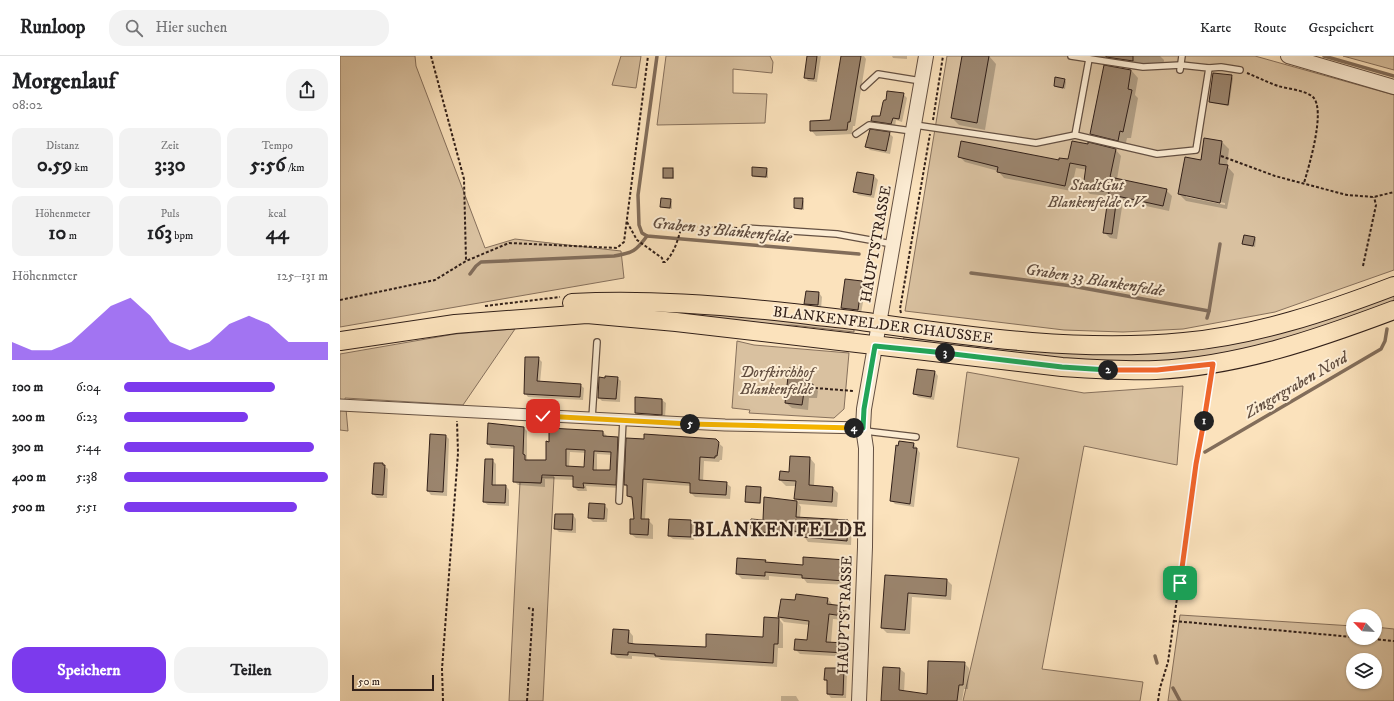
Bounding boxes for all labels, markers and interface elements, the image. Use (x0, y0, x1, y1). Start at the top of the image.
search box (109, 10, 389, 46)
text: Runloop (20, 16, 85, 39)
icon: search (123, 17, 145, 39)
text: Hier suchen (155, 18, 227, 37)
text: Karte (1200, 19, 1231, 37)
text: Route (1253, 19, 1286, 37)
text: Gespeichert (1308, 19, 1374, 37)
text: Morgenlauf (12, 68, 116, 95)
button: share (286, 69, 328, 111)
text: 08:02 (12, 97, 42, 113)
text: Distanz (46, 139, 79, 153)
text: Zeit (161, 139, 179, 153)
text: Tempo (262, 139, 293, 153)
text: 0.59 (37, 153, 72, 178)
text: 3:30 (155, 153, 185, 178)
text: 5:56 (250, 153, 286, 178)
text: km (72, 161, 88, 175)
text: /km (286, 161, 305, 175)
park label: StadtGut Blankenfelde e.V. (1047, 176, 1148, 212)
street label: HAUPTSTRASSE (856, 183, 896, 304)
text: Höhenmeter (35, 207, 90, 221)
text: Puls (161, 207, 179, 221)
text: kcal (268, 207, 286, 221)
water label: Graben 33 Blankenfelde (651, 213, 793, 247)
text: 10 (48, 221, 66, 246)
text: 163 (147, 221, 172, 246)
text: 44 (266, 221, 289, 246)
text: m (66, 229, 77, 243)
text: bpm (172, 229, 193, 243)
water label: Graben 33 Blankenfelde (1024, 259, 1166, 301)
text: Höhenmeter (12, 268, 77, 284)
text: 125–131 m (277, 268, 328, 284)
street label: BLANKENFELDER CHAUSSEE (772, 302, 995, 348)
pin: 3 (935, 343, 955, 363)
text: 3 (943, 346, 947, 360)
water label: Zingergraben Nord (1240, 346, 1353, 423)
pin: 2 (1098, 360, 1118, 380)
park label: Dorfkirchhof Blankenfelde (740, 363, 818, 399)
text: 2 (1105, 363, 1111, 377)
text: 100 m (12, 379, 43, 395)
text: 6:04 (76, 379, 101, 395)
pin (526, 399, 560, 433)
icon: check (532, 405, 554, 427)
text: 200 m (12, 409, 45, 425)
text: 6:23 (76, 409, 97, 425)
pin: 1 (1194, 411, 1214, 431)
pin: 5 (680, 414, 700, 434)
text: 1 (1202, 414, 1206, 428)
text: 5 (687, 417, 693, 431)
pin: 4 (844, 418, 864, 438)
text: 4 (851, 421, 857, 435)
text: 300 m (12, 439, 43, 455)
text: 5:44 (76, 439, 101, 455)
text: 400 m (12, 469, 46, 485)
text: 5:38 (76, 469, 97, 485)
text: 500 m (12, 499, 45, 515)
text: 5:51 (76, 499, 97, 515)
district label: BLANKENFELDE (693, 519, 867, 542)
street label: HAUPTSTRASSE (833, 555, 857, 675)
pin (1163, 566, 1197, 600)
icon: arrive (1169, 572, 1191, 594)
north arrow (1346, 609, 1382, 645)
map controls (1346, 609, 1382, 689)
button: Speichern (12, 647, 166, 693)
button: Teilen (174, 647, 328, 693)
button: layers (1346, 653, 1382, 689)
scale bar (352, 673, 434, 692)
text: 50 m (358, 675, 380, 689)

